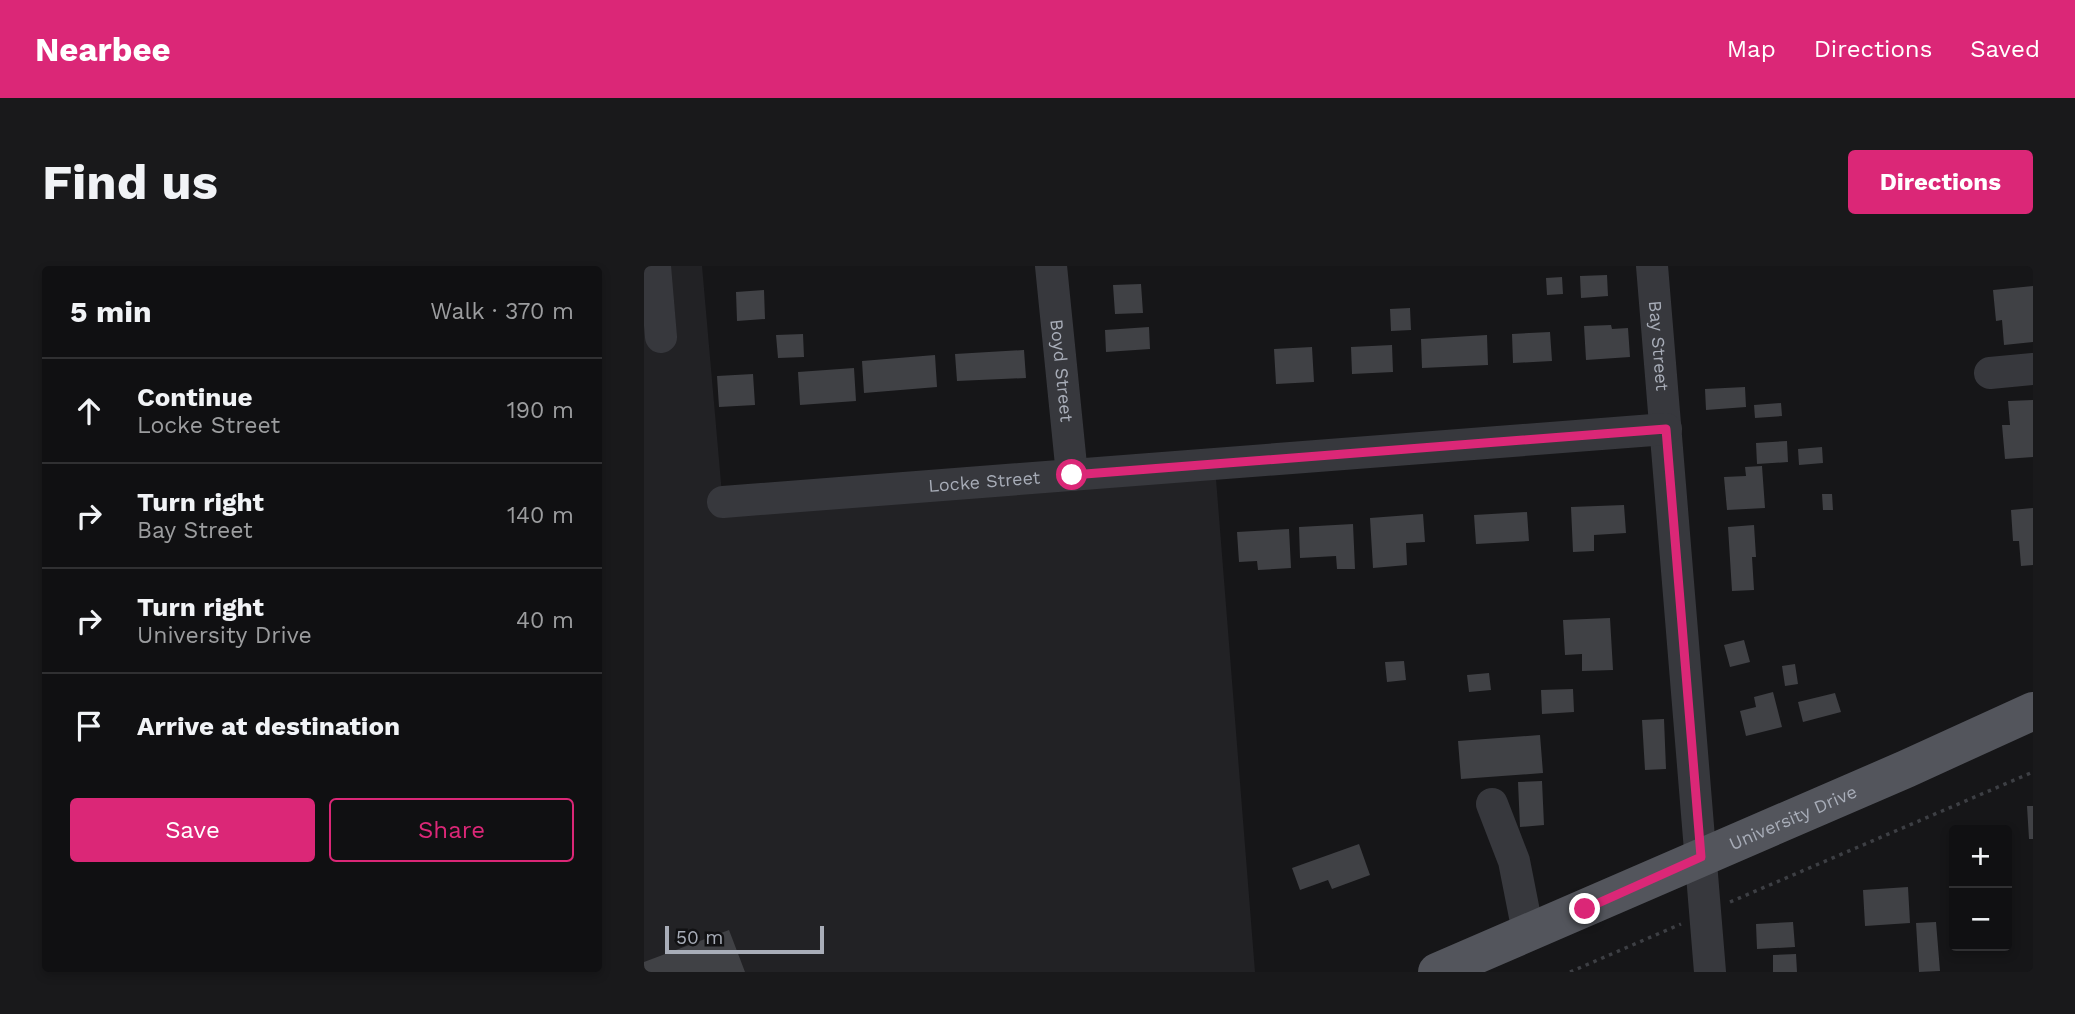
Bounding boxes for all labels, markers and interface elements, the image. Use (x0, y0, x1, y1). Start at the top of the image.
text: Nearbee (35, 30, 171, 69)
text: Map (1727, 35, 1776, 63)
text: Directions (1814, 35, 1932, 63)
text: Saved (1970, 35, 2040, 63)
button: Directions (1848, 150, 2033, 214)
text: Find us (42, 153, 218, 211)
text: 5 min (70, 294, 152, 329)
text: Walk · 370 m (430, 298, 574, 325)
street label: Bay Street (1645, 300, 1673, 392)
street label: Boyd Street (1046, 318, 1078, 423)
text: Continue (137, 382, 253, 412)
icon: ahead (70, 392, 108, 430)
text: 190 m (507, 397, 574, 424)
text: Locke Street (137, 412, 280, 439)
route start (1056, 459, 1087, 490)
street label: Locke Street (928, 466, 1041, 496)
text: Turn right (137, 487, 264, 517)
icon: right (70, 497, 108, 535)
text: 140 m (507, 502, 574, 529)
text: Bay Street (137, 517, 253, 544)
text: Turn right (137, 592, 264, 622)
icon: right (70, 602, 108, 640)
text: 40 m (516, 607, 574, 634)
text: University Drive (137, 622, 312, 649)
icon: arrive (70, 707, 108, 745)
text: Arrive at destination (137, 711, 400, 741)
street label: University Drive (1726, 781, 1860, 854)
button: Save (70, 798, 315, 862)
button: Share (329, 798, 574, 862)
map controls (1949, 825, 2012, 951)
button: + (1949, 825, 2012, 888)
button: − (1949, 888, 2012, 951)
route end (1569, 893, 1600, 924)
scale bar (665, 923, 824, 955)
text: 50 m (676, 926, 723, 949)

